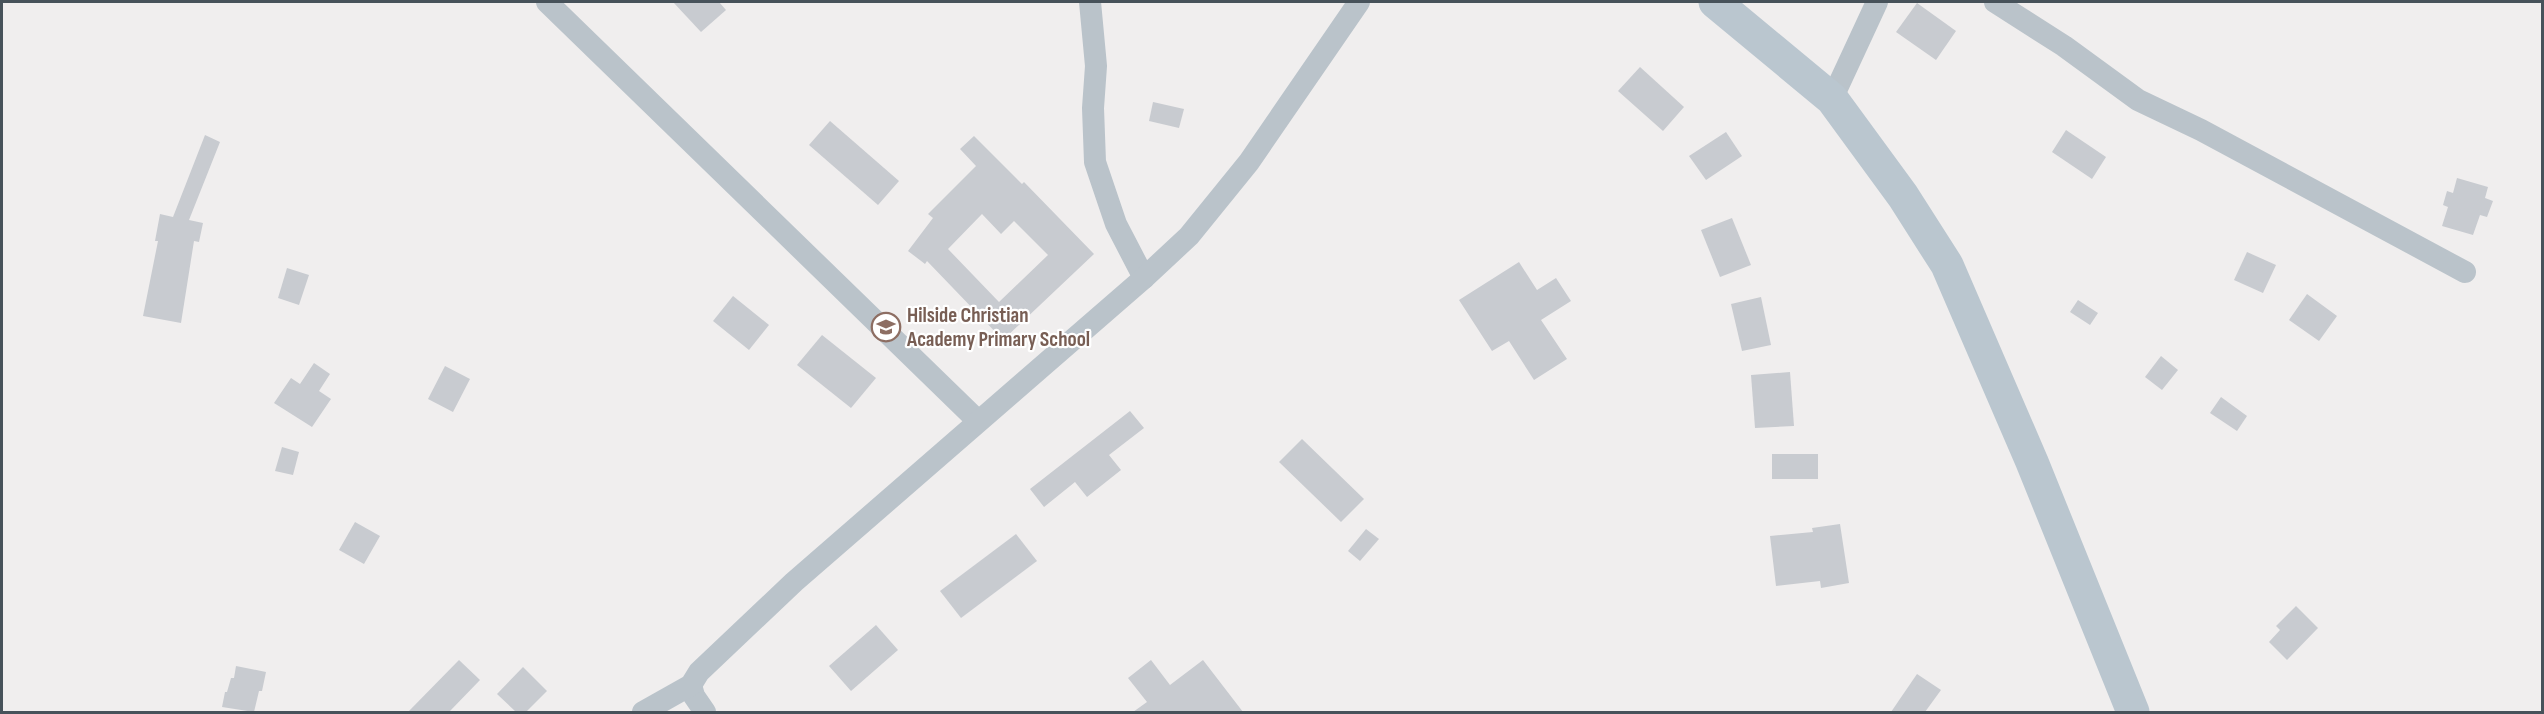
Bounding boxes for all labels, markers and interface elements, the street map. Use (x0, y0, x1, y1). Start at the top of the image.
place label: Hilside Christian Academy Primary School (906, 303, 1090, 352)
school or university icon: Hilside Christian Academy Primary School (870, 311, 902, 343)

